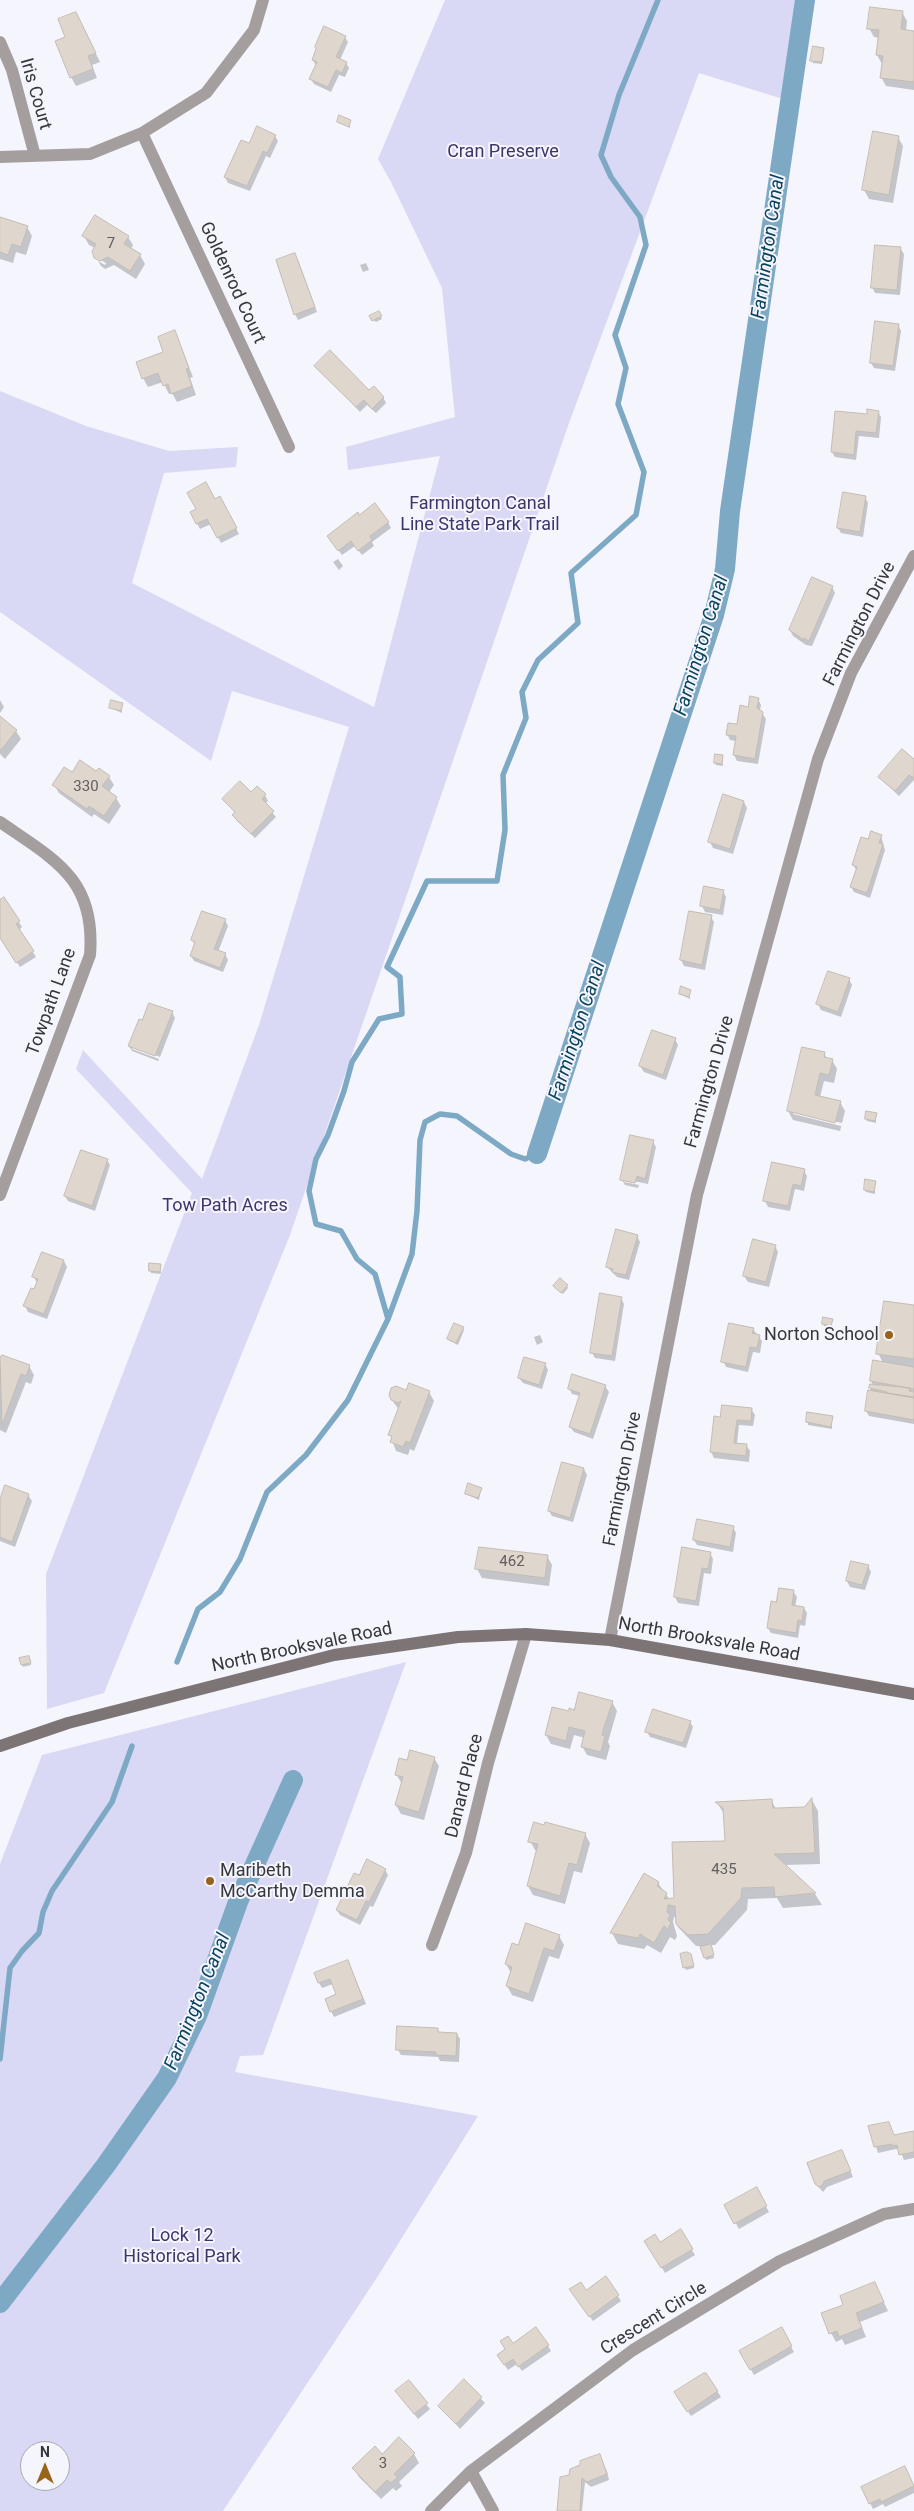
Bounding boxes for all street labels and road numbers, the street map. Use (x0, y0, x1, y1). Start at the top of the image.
street label: Iris Court (14, 56, 56, 132)
street label: Goldenrod Court (194, 219, 270, 347)
street label: Farmington Drive (819, 558, 901, 690)
street label: Towpath Lane (23, 945, 81, 1059)
street label: Farmington Drive (681, 1013, 739, 1151)
street label: Farmington Drive (599, 1410, 647, 1548)
street label: North Brooksvale Road (616, 1613, 802, 1667)
street label: North Brooksvale Road (210, 1618, 394, 1678)
street label: Danard Place (442, 1732, 488, 1840)
street label: Crescent Circle (597, 2278, 711, 2360)

